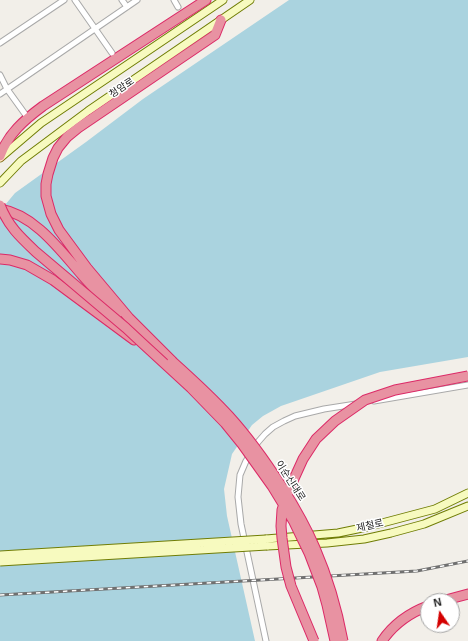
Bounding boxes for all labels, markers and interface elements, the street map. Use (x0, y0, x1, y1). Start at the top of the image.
street label: 청암로 (107, 75, 137, 101)
street label: 이순신대로 (272, 458, 308, 504)
street label: 제철로 (355, 517, 385, 535)
north arrow (420, 593, 460, 633)
text: N (432, 596, 443, 609)

